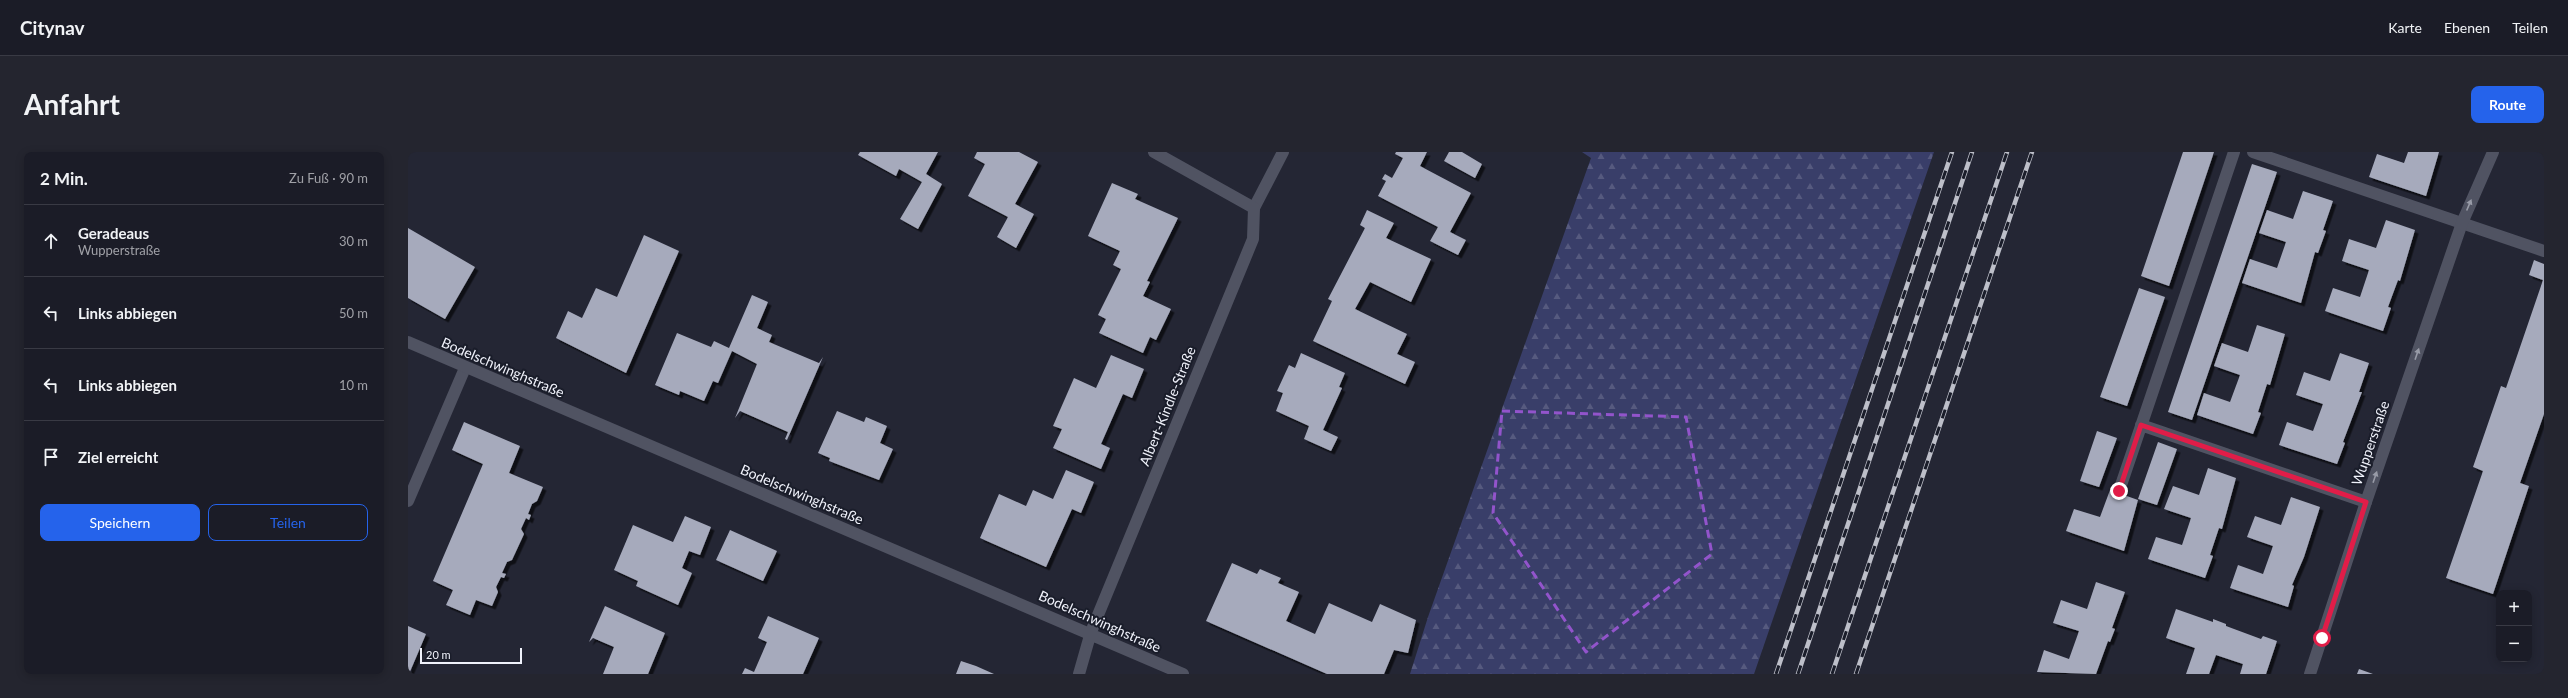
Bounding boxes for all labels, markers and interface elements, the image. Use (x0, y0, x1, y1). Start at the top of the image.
text: Citynav (20, 16, 85, 39)
text: Karte (2388, 19, 2422, 36)
text: Ebenen (2444, 19, 2490, 36)
text: Teilen (2512, 19, 2548, 36)
button: Route (2471, 86, 2544, 123)
text: Anfahrt (24, 87, 120, 121)
text: 2 Min. (40, 168, 88, 189)
text: Zu Fuß · 90 m (289, 170, 368, 186)
one-way arrow (2467, 199, 2473, 211)
text: Geradeaus (78, 224, 149, 242)
icon: ahead (40, 230, 62, 252)
text: 30 m (339, 233, 368, 249)
text: Wupperstraße (78, 242, 160, 258)
icon: left (40, 302, 62, 324)
text: Links abbiegen (78, 304, 177, 322)
text: 50 m (339, 305, 368, 321)
street label: Bodelschwinghstraße (439, 333, 567, 401)
street label: Albert-Kindle-Straße (1135, 344, 1199, 468)
one-way arrow (2414, 348, 2420, 360)
icon: left (40, 374, 62, 396)
text: Links abbiegen (78, 376, 177, 394)
text: 10 m (339, 377, 368, 393)
street label: Wupperstraße (2348, 398, 2392, 488)
icon: arrive (40, 446, 62, 468)
text: Ziel erreicht (78, 448, 158, 466)
street label: Bodelschwinghstraße (738, 460, 866, 528)
one-way arrow (2372, 471, 2378, 483)
route end (2110, 482, 2128, 500)
button: Speichern (40, 504, 200, 541)
button: Teilen (208, 504, 368, 541)
street label: Bodelschwinghstraße (1036, 586, 1164, 656)
map controls (2496, 590, 2532, 662)
button: + (2496, 590, 2532, 626)
button: − (2496, 626, 2532, 662)
route start (2313, 629, 2331, 647)
scale bar (420, 646, 522, 665)
text: 20 m (426, 648, 451, 661)

